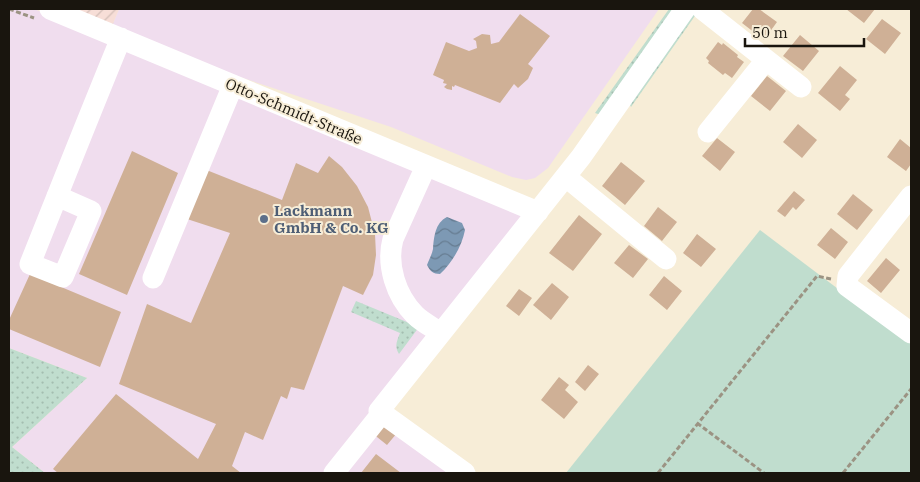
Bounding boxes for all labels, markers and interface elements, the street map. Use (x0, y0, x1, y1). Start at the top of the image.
scale bar (745, 15, 864, 47)
text: 50 m (752, 23, 788, 42)
street label: Otto-Schmidt-Straße (223, 74, 365, 148)
place label: Lackmann GmbH & Co. KG (274, 201, 389, 237)
marker: Lackmann GmbH & Co. KG (258, 213, 270, 225)

